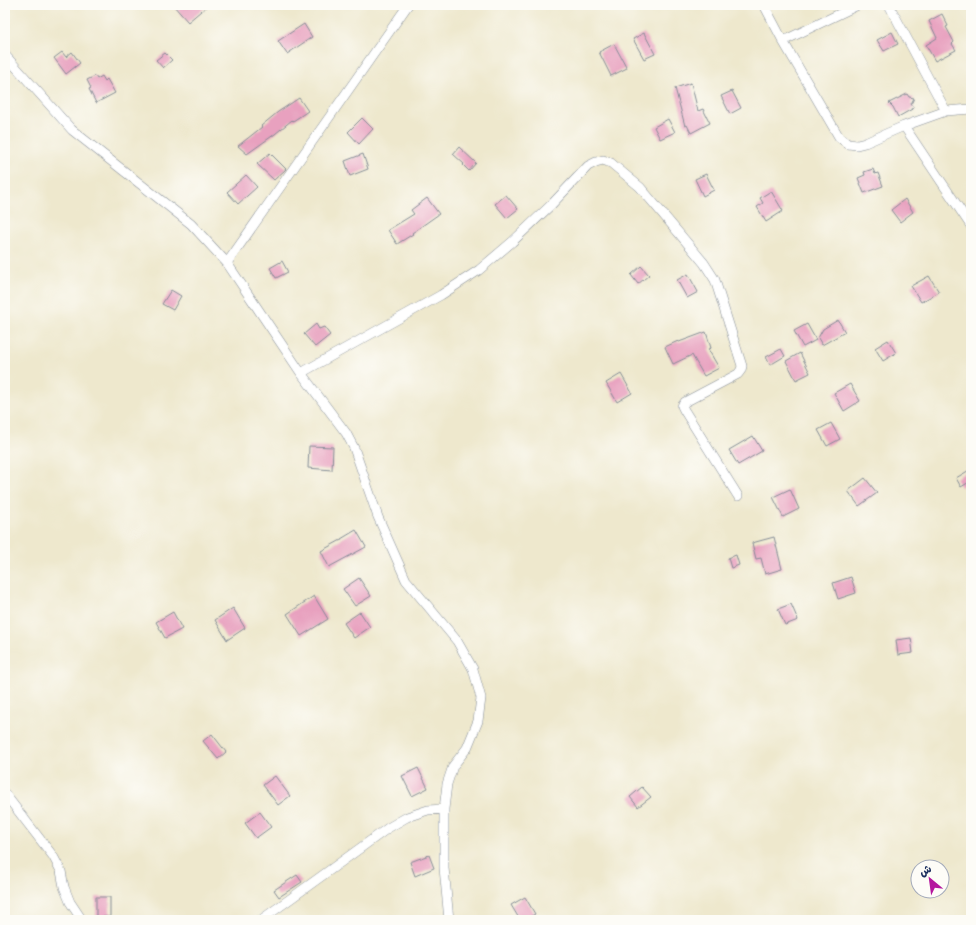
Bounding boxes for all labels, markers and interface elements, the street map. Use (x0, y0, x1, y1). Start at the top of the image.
north arrow (910, 859, 950, 899)
text: ش (916, 860, 934, 879)

